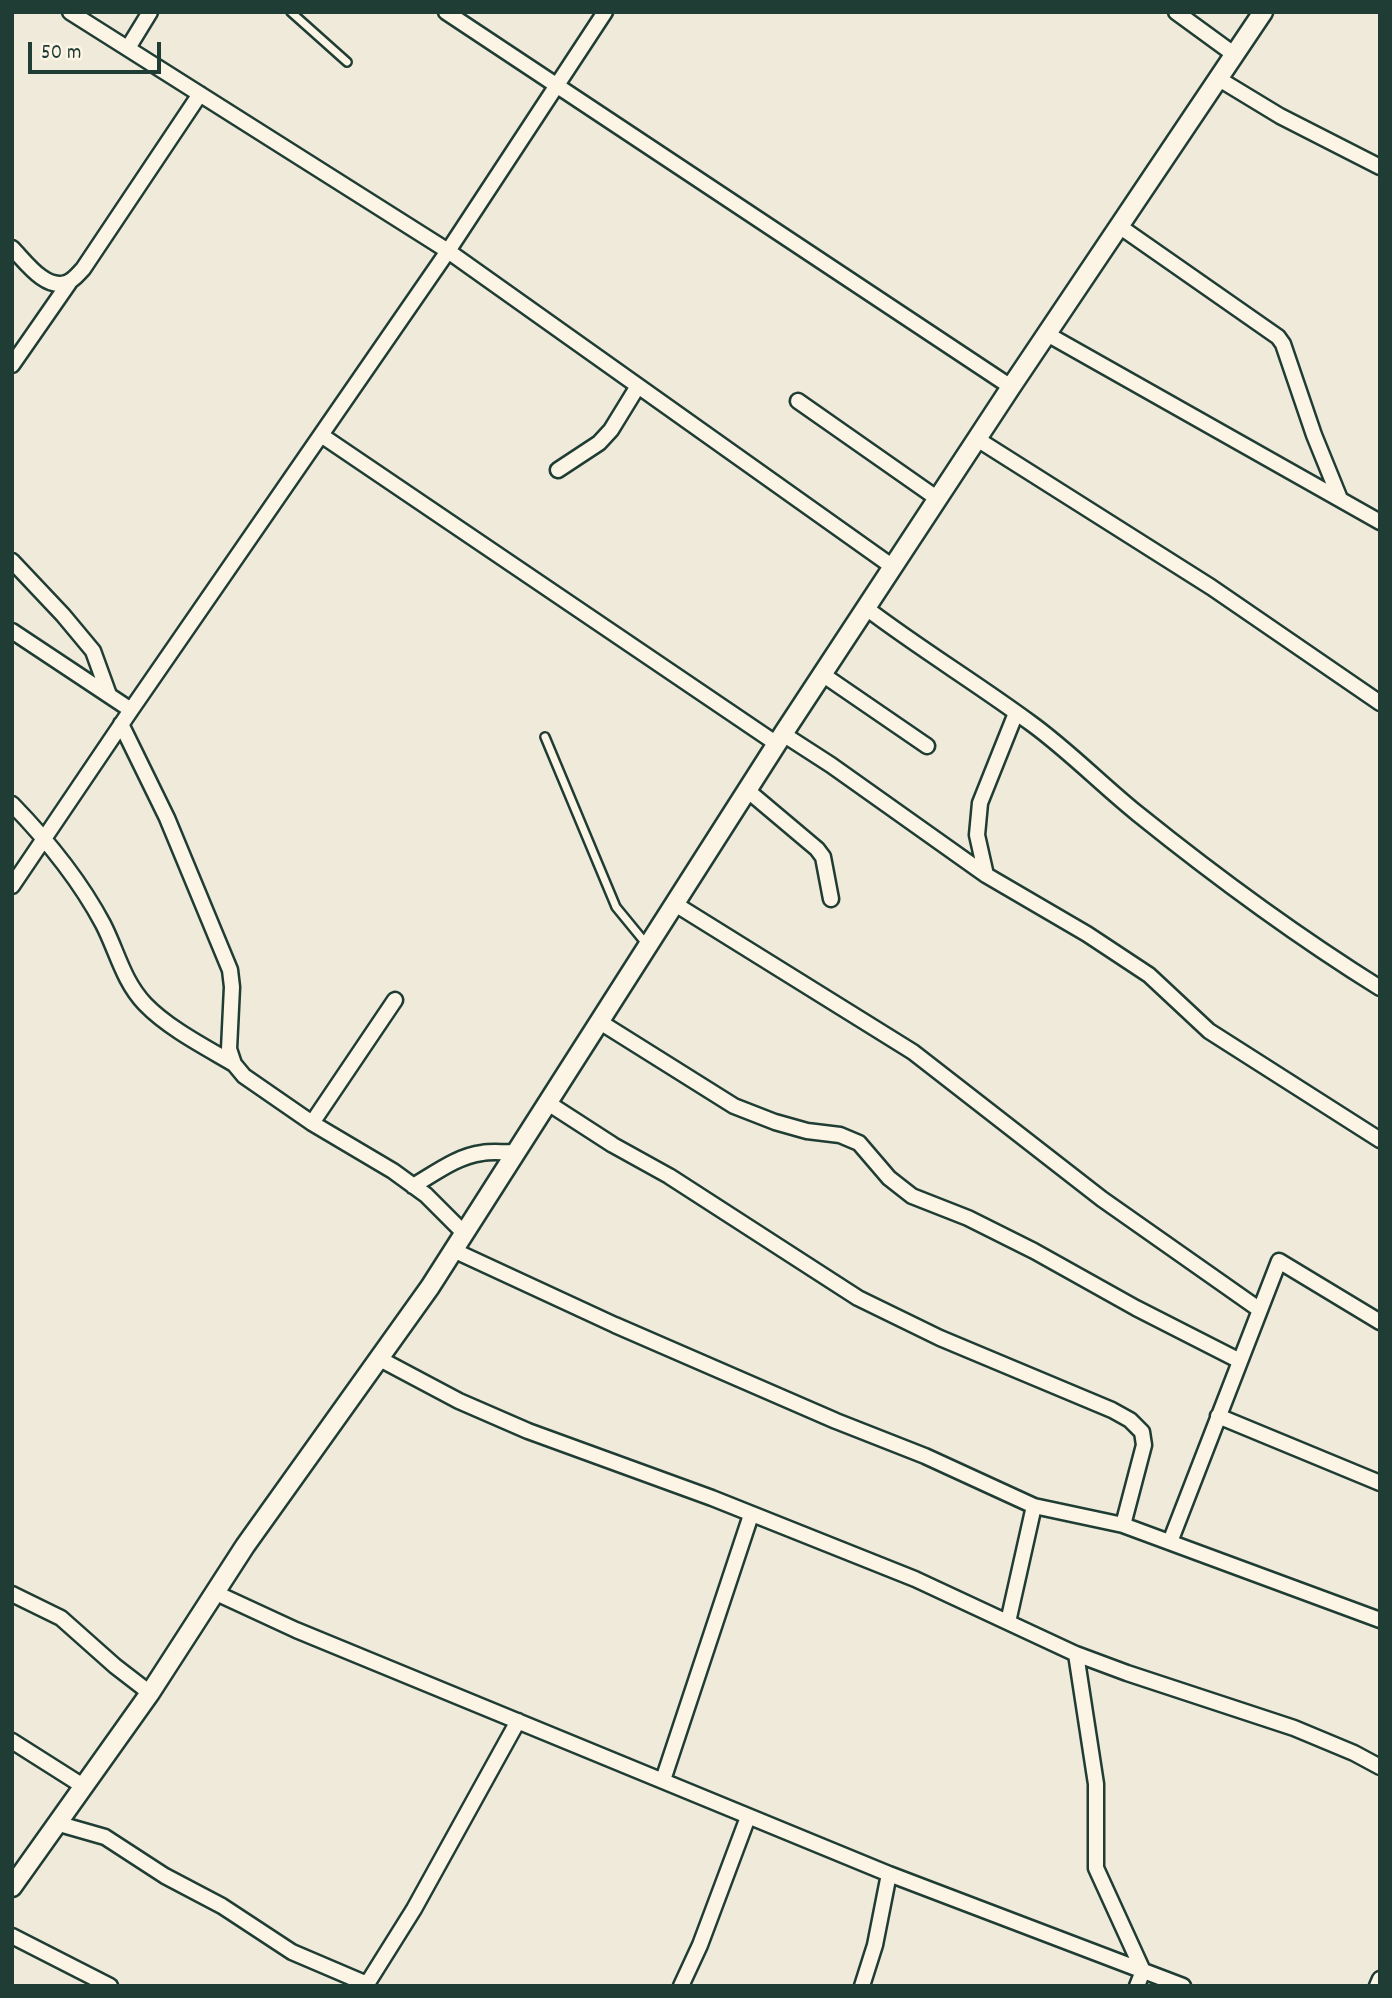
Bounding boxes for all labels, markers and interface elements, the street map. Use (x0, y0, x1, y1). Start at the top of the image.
scale bar (32, 28, 164, 72)
text: 50 m (41, 39, 81, 69)

